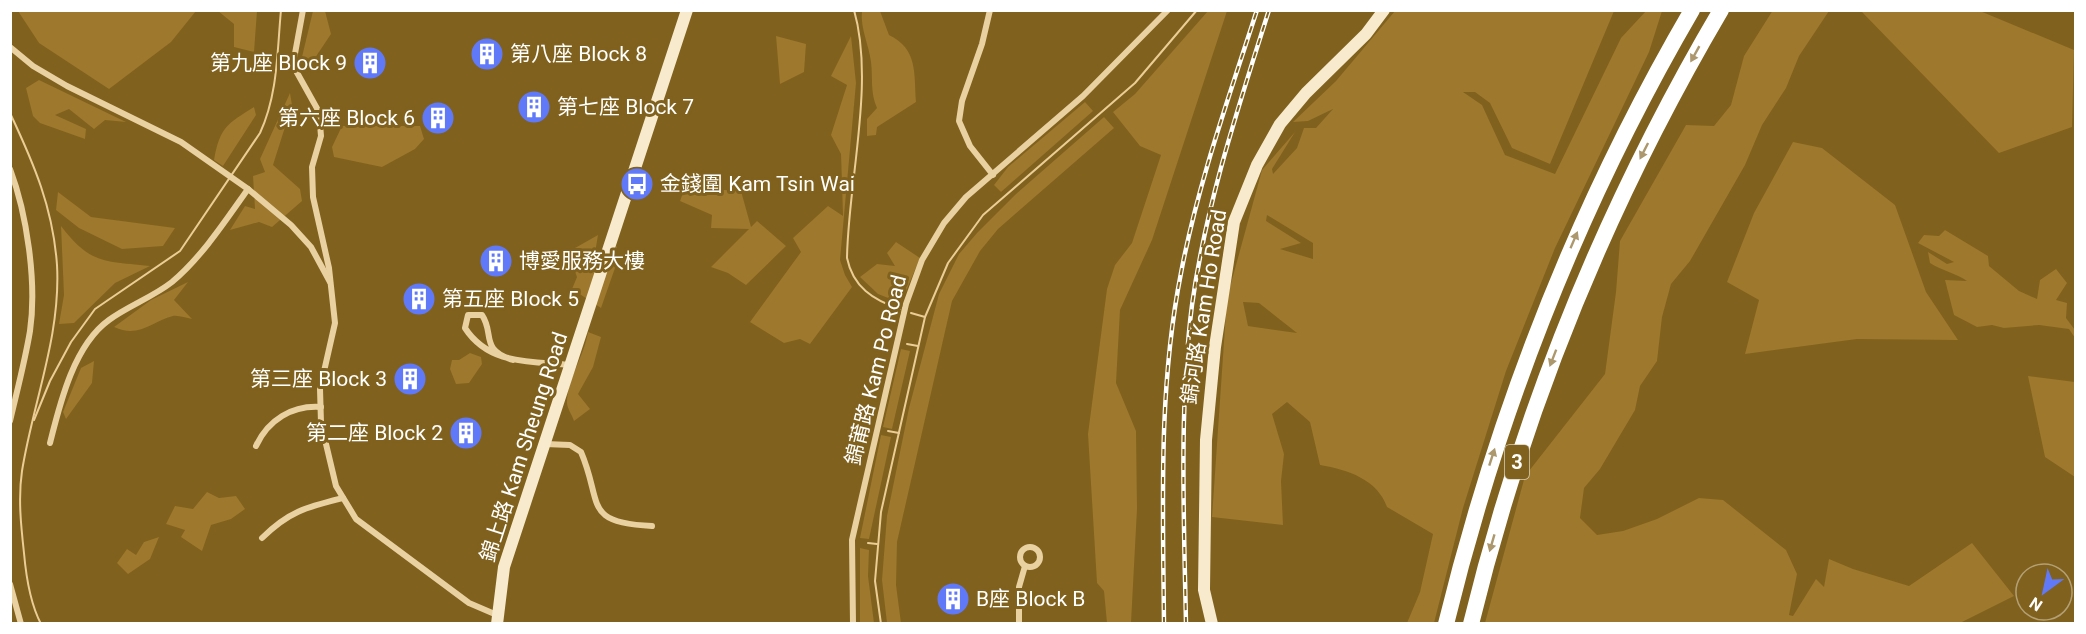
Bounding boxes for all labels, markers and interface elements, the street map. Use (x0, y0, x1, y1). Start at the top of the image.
building icon: 第八座 Block 8 (469, 36, 505, 72)
place label: 第八座 Block 8 (510, 42, 647, 66)
building icon: 第九座 Block 9 (352, 45, 388, 81)
one-way arrow (1690, 46, 1700, 63)
place label: 第九座 Block 9 (210, 51, 347, 75)
building icon: 第七座 Block 7 (516, 89, 552, 125)
place label: 第七座 Block 7 (557, 95, 694, 119)
building icon: 第六座 Block 6 (420, 100, 456, 136)
place label: 第六座 Block 6 (278, 106, 415, 130)
one-way arrow (1639, 142, 1649, 159)
bus stop icon: 金錢圍 Kam Tsin Wai (619, 166, 655, 202)
place label: 金錢圍 Kam Tsin Wai (660, 172, 855, 196)
street label: 錦河路 Kam Ho Road (1177, 208, 1231, 406)
one-way arrow (1569, 231, 1579, 249)
building icon: 博愛服務大樓 (478, 243, 514, 279)
place label: 博愛服務大樓 (519, 249, 645, 273)
street label: 錦莆路 Kam Po Road (841, 273, 911, 467)
building icon: 第五座 Block 5 (401, 281, 437, 317)
place label: 第五座 Block 5 (442, 287, 579, 311)
street label: 錦上路 Kam Sheung Road (476, 329, 572, 565)
one-way arrow (1548, 349, 1557, 367)
building icon: 第三座 Block 3 (392, 361, 428, 397)
place label: 第三座 Block 3 (250, 367, 387, 391)
building icon: 第二座 Block 2 (448, 415, 484, 451)
place label: 第二座 Block 2 (306, 421, 443, 445)
road number: 3 (1505, 445, 1529, 479)
one-way arrow (1488, 448, 1498, 466)
one-way arrow (1487, 534, 1496, 552)
north arrow (2014, 562, 2074, 622)
building icon: B座 Block B (935, 581, 971, 617)
place label: B座 Block B (976, 587, 1085, 611)
text: N (2026, 593, 2046, 615)

